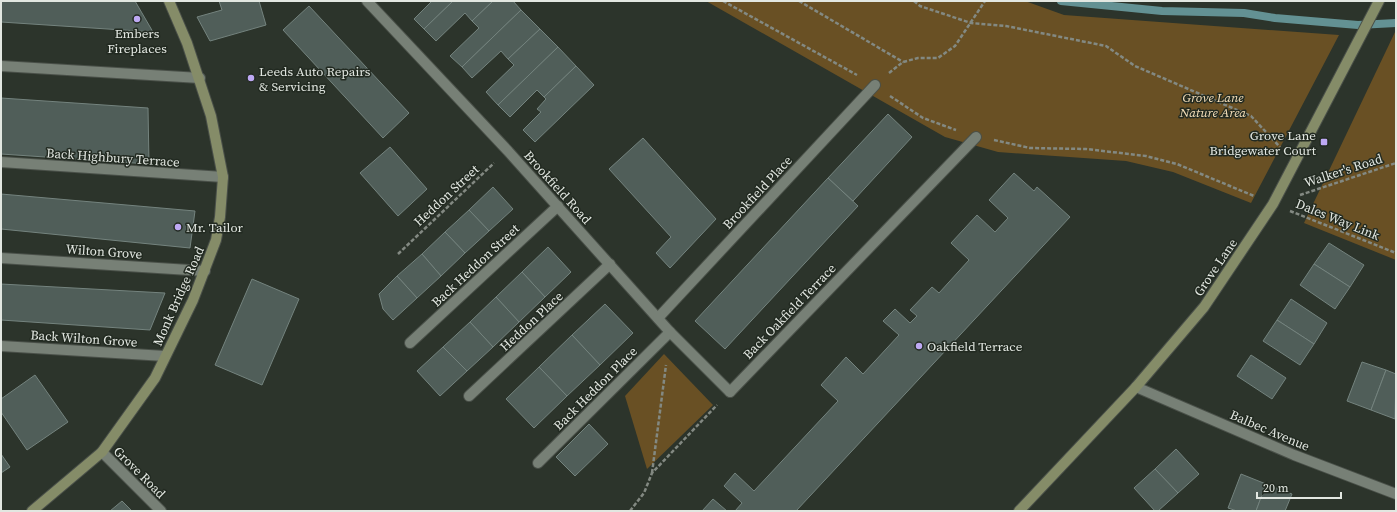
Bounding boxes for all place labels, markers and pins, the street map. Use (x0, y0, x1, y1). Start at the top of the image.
marker: Embers Fireplaces (132, 14, 142, 24)
place label: Embers Fireplaces (107, 25, 167, 57)
place label: Leeds Auto Repairs & Servicing (259, 63, 371, 95)
marker: Leeds Auto Repairs & Servicing (246, 73, 256, 83)
place label: Grove Lane Bridgewater Court (1210, 127, 1317, 159)
marker: Grove Lane Bridgewater Court (1319, 137, 1329, 147)
place label: Mr. Tailor (186, 219, 244, 236)
marker: Mr. Tailor (173, 222, 183, 232)
place label: Oakfield Terrace (927, 338, 1023, 355)
marker: Oakfield Terrace (914, 341, 924, 351)

